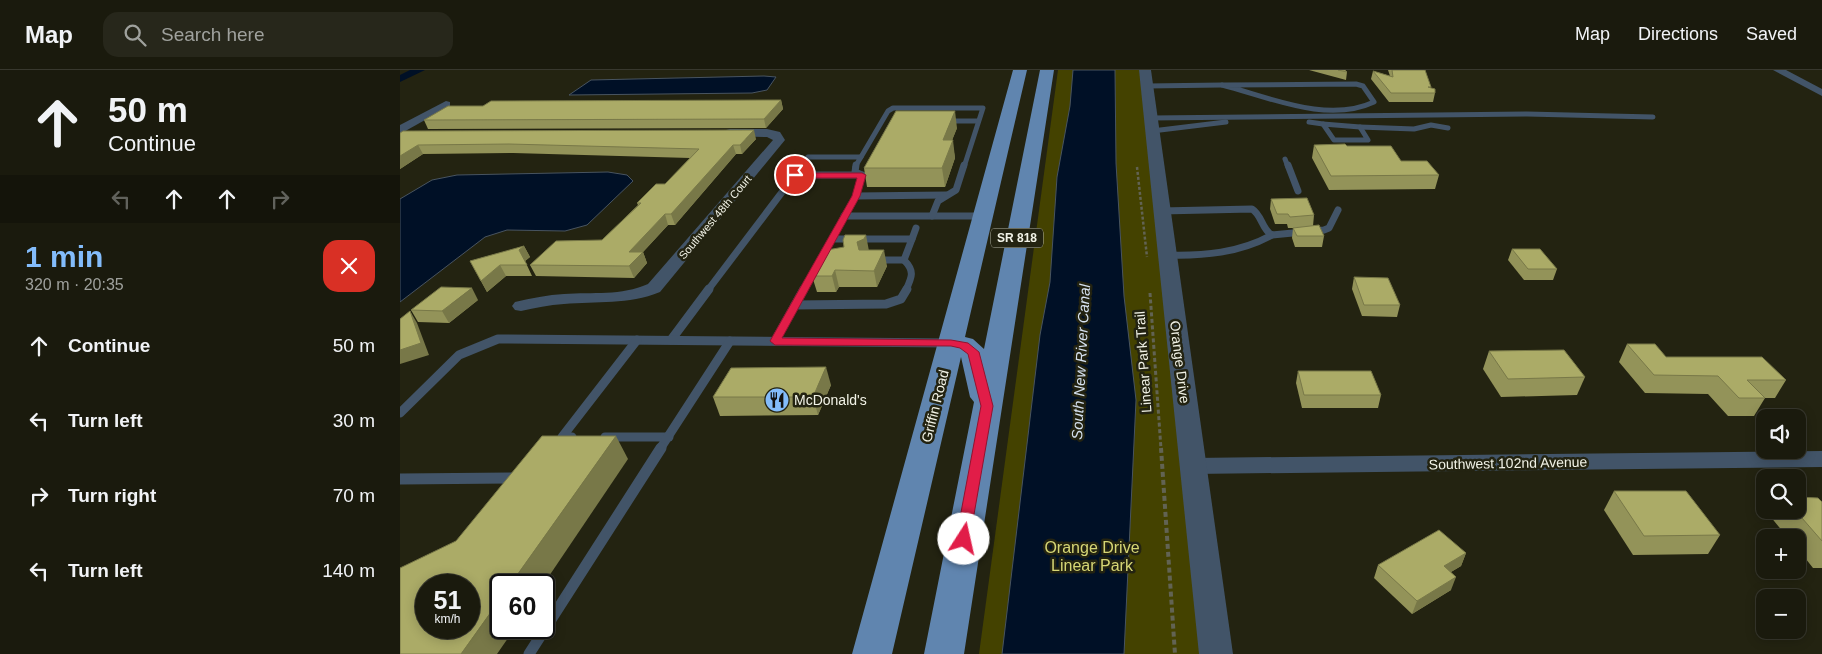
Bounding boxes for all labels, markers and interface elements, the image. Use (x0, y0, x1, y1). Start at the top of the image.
search box (103, 12, 453, 57)
text: Map (25, 21, 73, 48)
icon: search (121, 21, 149, 49)
text: Search here (161, 24, 265, 45)
text: Map (1575, 24, 1610, 44)
text: Directions (1638, 24, 1718, 44)
text: Saved (1746, 24, 1797, 44)
icon: ahead (25, 90, 90, 155)
text: 50 m (108, 90, 188, 129)
text: Continue (108, 131, 196, 156)
pin (774, 154, 816, 196)
icon: arrive (781, 161, 809, 189)
street label: Southwest 48th Court (676, 173, 754, 261)
icon: left (107, 185, 135, 213)
icon: ahead (160, 185, 188, 213)
icon: ahead (213, 185, 241, 213)
icon: right (266, 185, 294, 213)
road number: SR 818 (991, 228, 1043, 248)
text: 1 min (25, 240, 103, 273)
button: close (323, 240, 375, 292)
text: 320 m · 20:35 (25, 276, 124, 293)
water label: South New River Canal (1068, 283, 1093, 440)
street label: Linear Park Trail (1131, 311, 1155, 413)
street label: Orange Drive (1167, 320, 1193, 404)
icon: ahead (25, 332, 53, 360)
text: Continue (68, 335, 150, 356)
text: 50 m (333, 335, 375, 356)
street label: Griffin Road (918, 368, 952, 444)
restaurant icon: McDonald's (764, 387, 790, 413)
place label: McDonald's (794, 392, 867, 408)
icon: left (25, 407, 53, 435)
map controls (1756, 409, 1806, 639)
button: sound (1756, 409, 1806, 459)
text: Turn left (68, 410, 143, 431)
text: 30 m (333, 410, 375, 431)
street label: Southwest 102nd Avenue (1429, 454, 1588, 472)
button: search (1756, 469, 1806, 519)
icon: right (25, 482, 53, 510)
text: Turn right (68, 485, 156, 506)
text: 70 m (333, 485, 375, 506)
position arrow (937, 512, 989, 564)
button: + (1756, 529, 1806, 579)
park label: Orange Drive Linear Park (1044, 539, 1140, 574)
icon: left (25, 557, 53, 585)
text: Turn left (68, 560, 143, 581)
text: 140 m (322, 560, 375, 581)
speed limit sign: 60 (490, 574, 555, 639)
text: 51 (434, 586, 461, 614)
button: − (1756, 589, 1806, 639)
text: km/h (434, 612, 461, 626)

